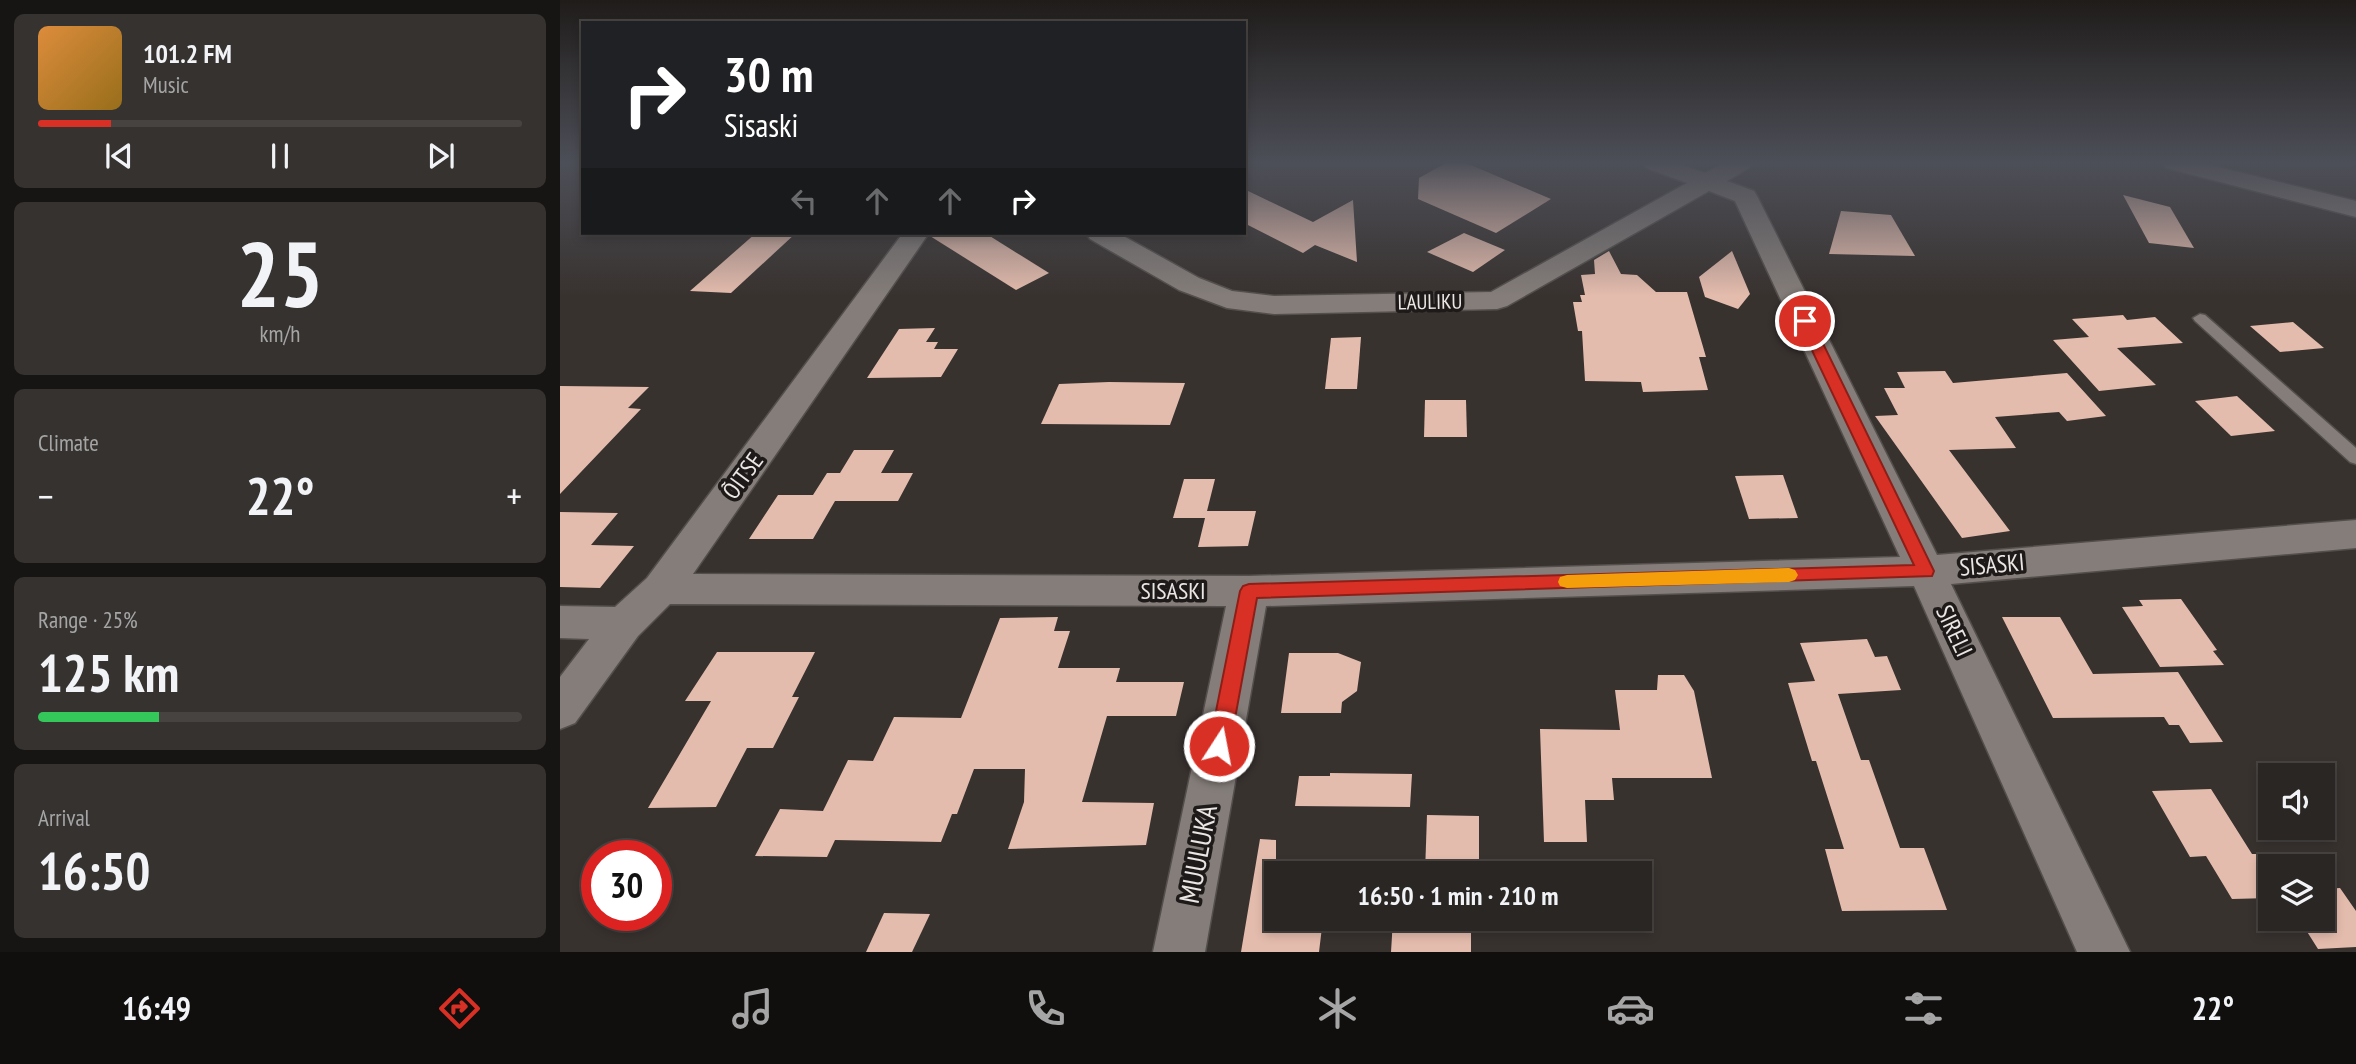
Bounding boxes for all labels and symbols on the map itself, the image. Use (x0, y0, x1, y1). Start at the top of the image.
street label: LAULIKU (1397, 287, 1463, 316)
pin (1775, 291, 1835, 351)
street label: ÕITSE (715, 446, 770, 505)
street label: SISASKI (1958, 546, 2026, 583)
street label: SISASKI (1140, 575, 1206, 606)
street label: SIRELI (1929, 600, 1980, 661)
position arrow (1182, 709, 1256, 783)
street label: MUULUKA (1170, 801, 1225, 906)
speed limit sign: 30 (581, 840, 672, 931)

